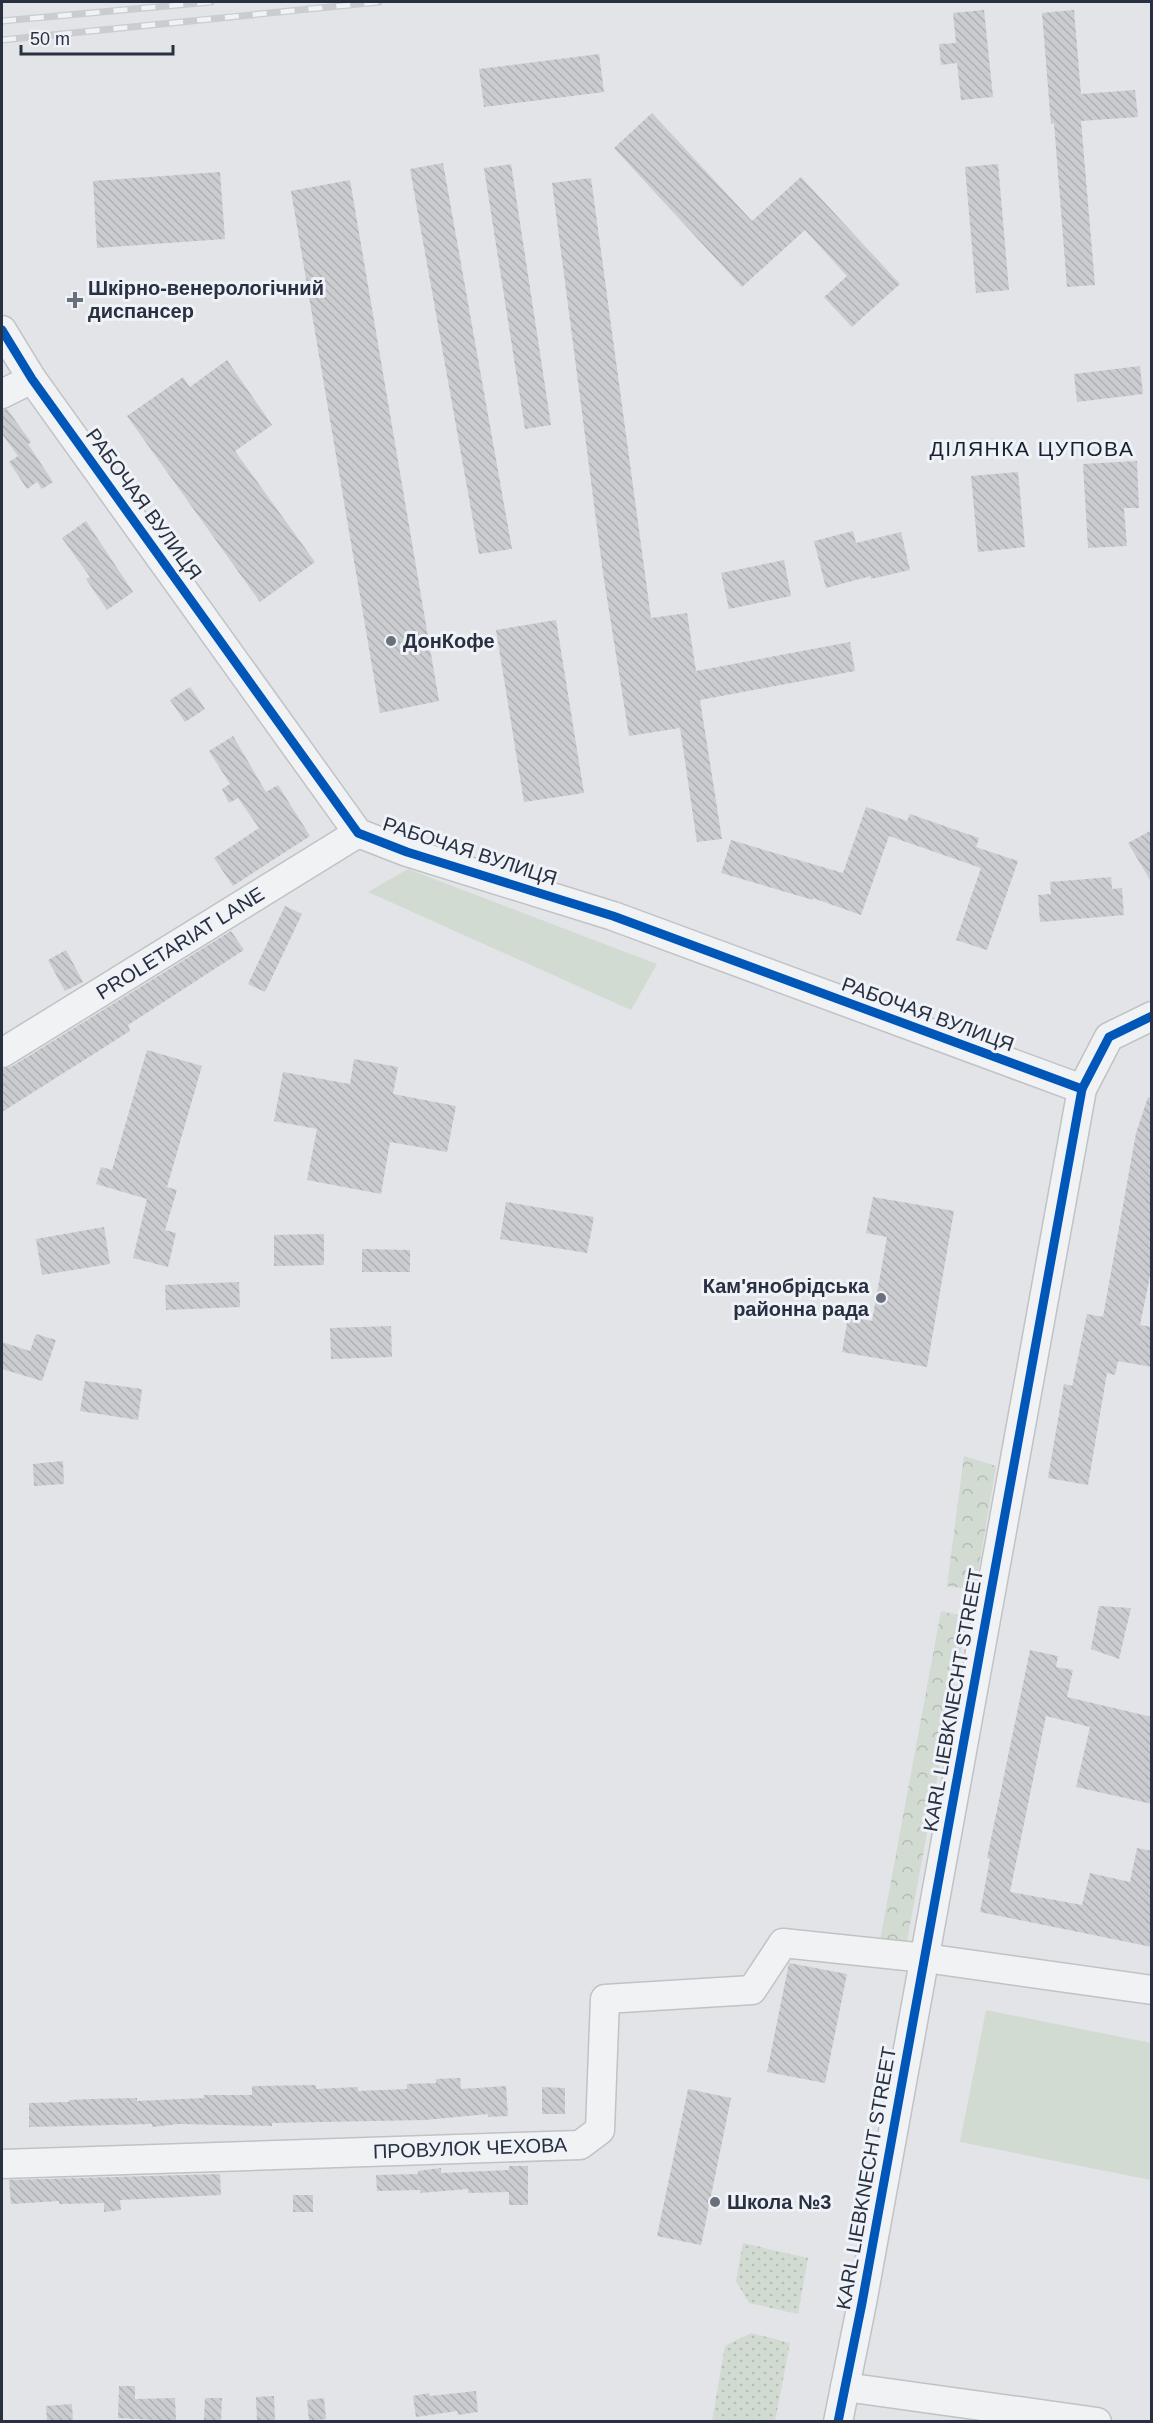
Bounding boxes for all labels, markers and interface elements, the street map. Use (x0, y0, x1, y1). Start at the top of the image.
scale bar (21, 18, 172, 56)
text: 50 m (30, 29, 70, 49)
place label: Шкірно-венерологічний диспансер (88, 277, 324, 322)
marker: Шкірно-венерологічний диспансер (66, 291, 84, 309)
street label: РАБОЧАЯ ВУЛИЦЯ (82, 424, 206, 584)
district label: ДІЛЯНКА ЦУПОВА (930, 437, 1134, 460)
place label: ДонКофе (403, 630, 495, 652)
marker: ДонКофе (384, 634, 398, 648)
street label: РАБОЧАЯ ВУЛИЦЯ (380, 812, 560, 890)
street label: PROLETARIAT LANE (92, 882, 268, 1004)
street label: РАБОЧАЯ ВУЛИЦЯ (839, 973, 1017, 1055)
place label: Кам'янобрідська районна рада (703, 1275, 870, 1320)
marker: Кам'янобрідська районна рада (874, 1291, 888, 1305)
street label: KARL LIEBKNECHT STREET (919, 1567, 987, 1833)
street label: KARL LIEBKNECHT STREET (832, 2045, 900, 2311)
street label: ПРОВУЛОК ЧЕХОВА (372, 2134, 568, 2162)
place label: Школа №3 (727, 2191, 831, 2213)
marker: Школа №3 (708, 2195, 722, 2209)

